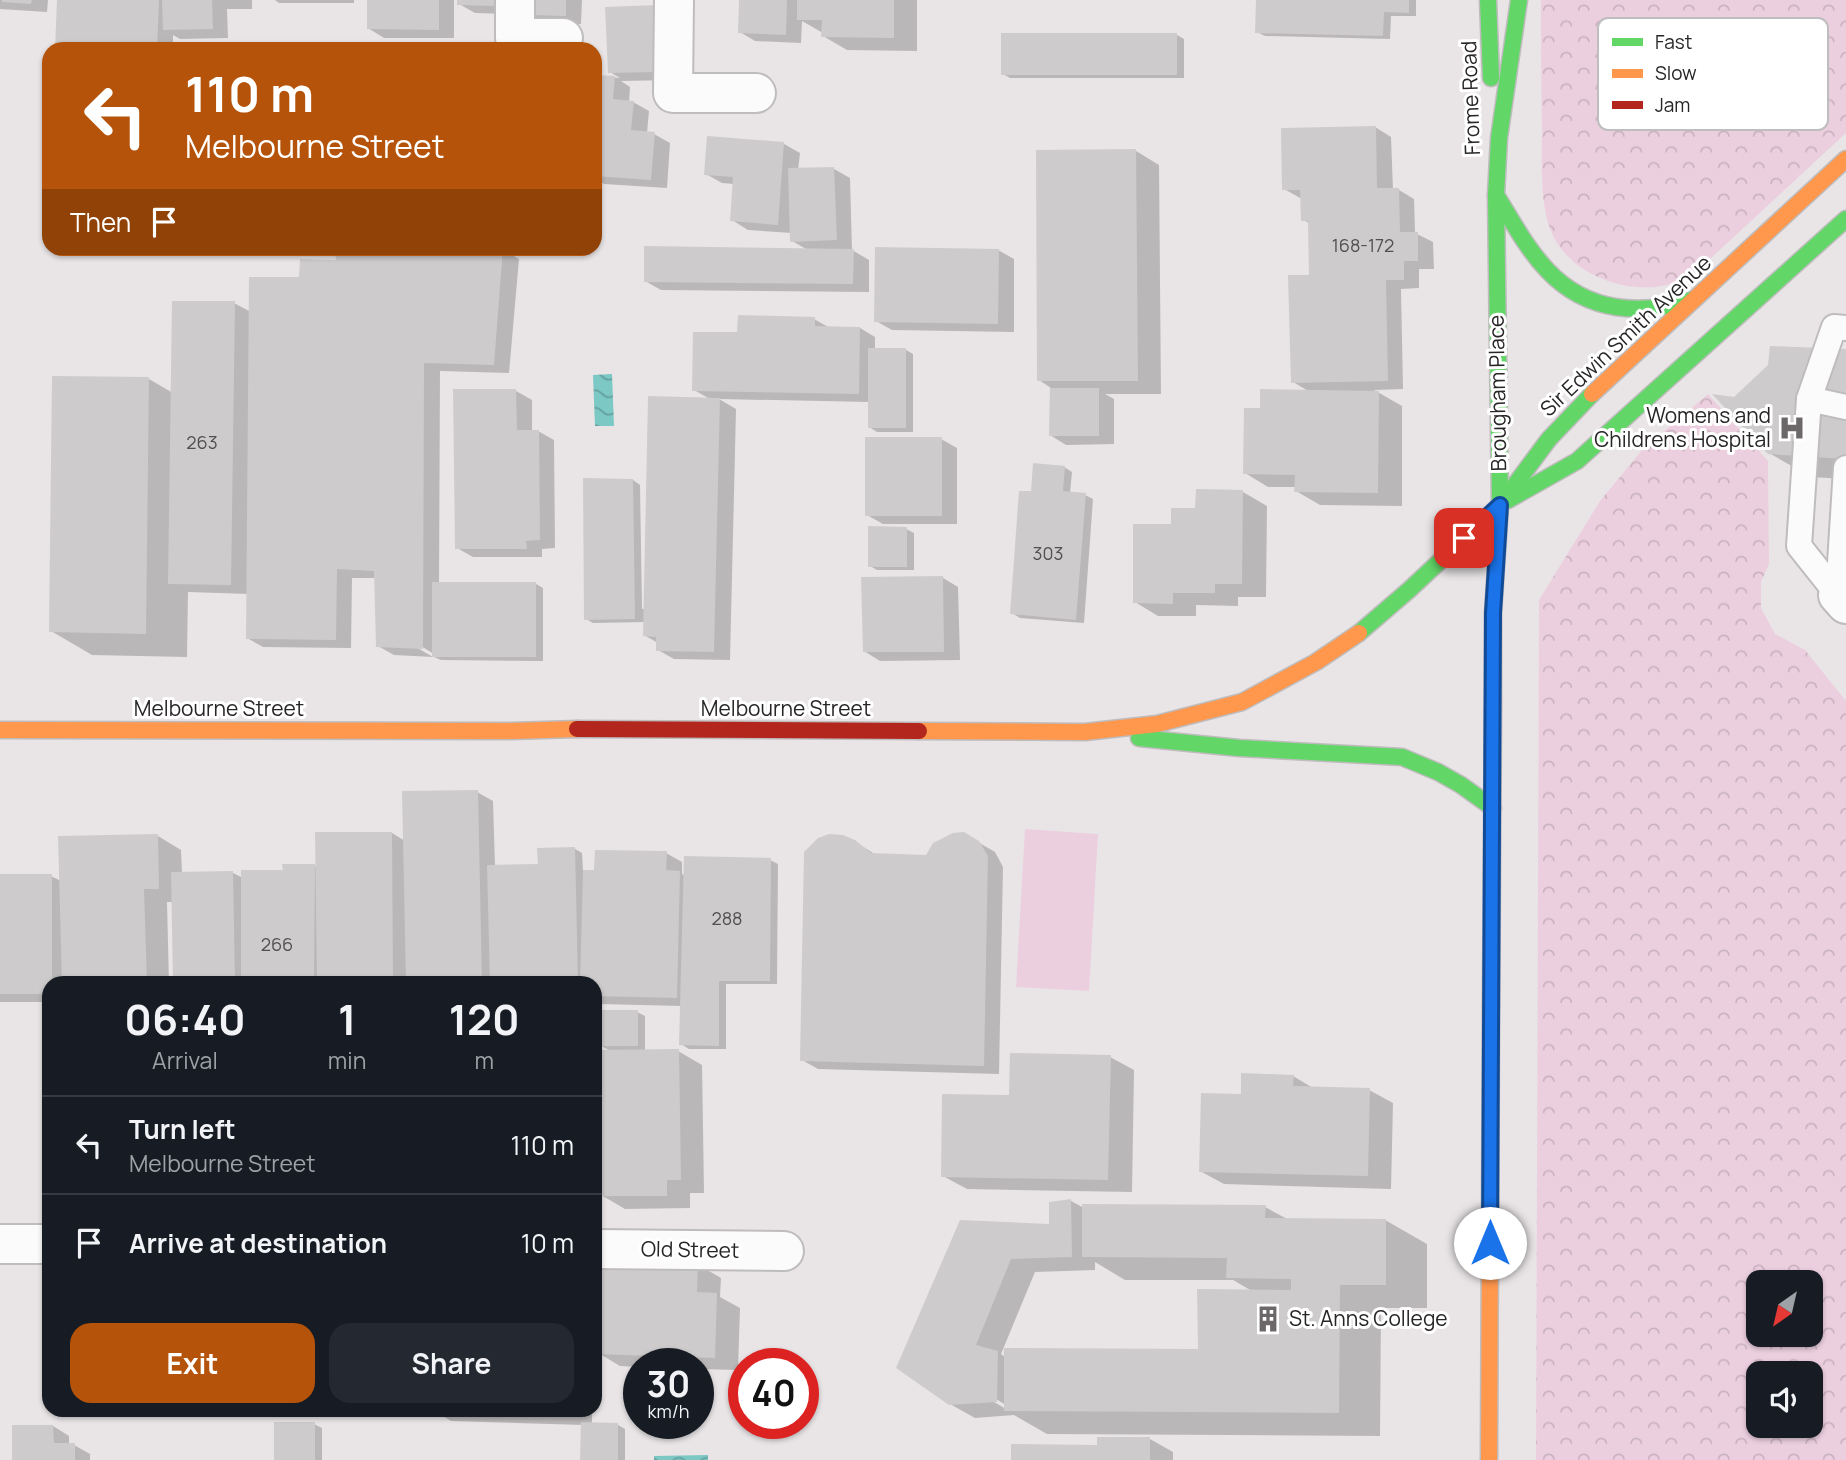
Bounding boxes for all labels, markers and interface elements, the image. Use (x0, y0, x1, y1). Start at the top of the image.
legend (1598, 18, 1828, 130)
text: Fast (1655, 29, 1692, 55)
street label: Frome Road (1454, 40, 1486, 156)
text: 110 m (185, 60, 314, 127)
text: Slow (1655, 60, 1697, 86)
icon: left (70, 70, 161, 161)
text: Jam (1655, 92, 1690, 118)
text: Melbourne Street (185, 124, 444, 168)
icon: arrive (145, 203, 183, 241)
text: Then (70, 204, 131, 240)
house number: 168-172 (1332, 233, 1394, 257)
street label: Sir Edwin Smith Avenue (1534, 249, 1717, 422)
street label: Brougham Place (1482, 315, 1512, 472)
place label: Womens and Childrens Hospital (1594, 401, 1771, 453)
hospital icon: Womens and Childrens Hospital (1777, 413, 1807, 443)
house number: 263 (186, 430, 218, 454)
pin (1434, 508, 1494, 568)
icon: arrive (1445, 519, 1483, 557)
house number: 303 (1033, 541, 1063, 565)
street label: Melbourne Street (134, 694, 304, 722)
street label: Melbourne Street (701, 694, 871, 722)
house number: 288 (711, 906, 743, 930)
house number: 266 (261, 932, 293, 956)
text: 06:40 (124, 990, 246, 1048)
text: 1 (338, 990, 356, 1048)
text: 120 (449, 990, 520, 1048)
text: Arrival (152, 1044, 218, 1076)
text: min (328, 1044, 366, 1076)
text: m (474, 1044, 494, 1076)
text: Turn left (129, 1111, 236, 1147)
icon: left (70, 1126, 108, 1164)
text: 110 m (511, 1127, 574, 1163)
text: Melbourne Street (129, 1147, 316, 1179)
position arrow (1453, 1206, 1527, 1280)
icon: arrive (70, 1224, 108, 1262)
text: Arrive at destination (129, 1225, 387, 1261)
text: 10 m (521, 1225, 574, 1261)
street label: Old Street (641, 1234, 739, 1264)
north arrow (1746, 1270, 1824, 1348)
map controls (1746, 1270, 1823, 1438)
building icon: St. Anns College (1253, 1304, 1283, 1334)
place label: St. Anns College (1289, 1304, 1448, 1332)
button: Exit (70, 1323, 315, 1403)
button: Share (329, 1323, 574, 1403)
speed limit sign: 40 (728, 1348, 819, 1439)
text: 30 (647, 1360, 690, 1408)
button: sound (1746, 1361, 1823, 1438)
text: km/h (648, 1399, 689, 1423)

